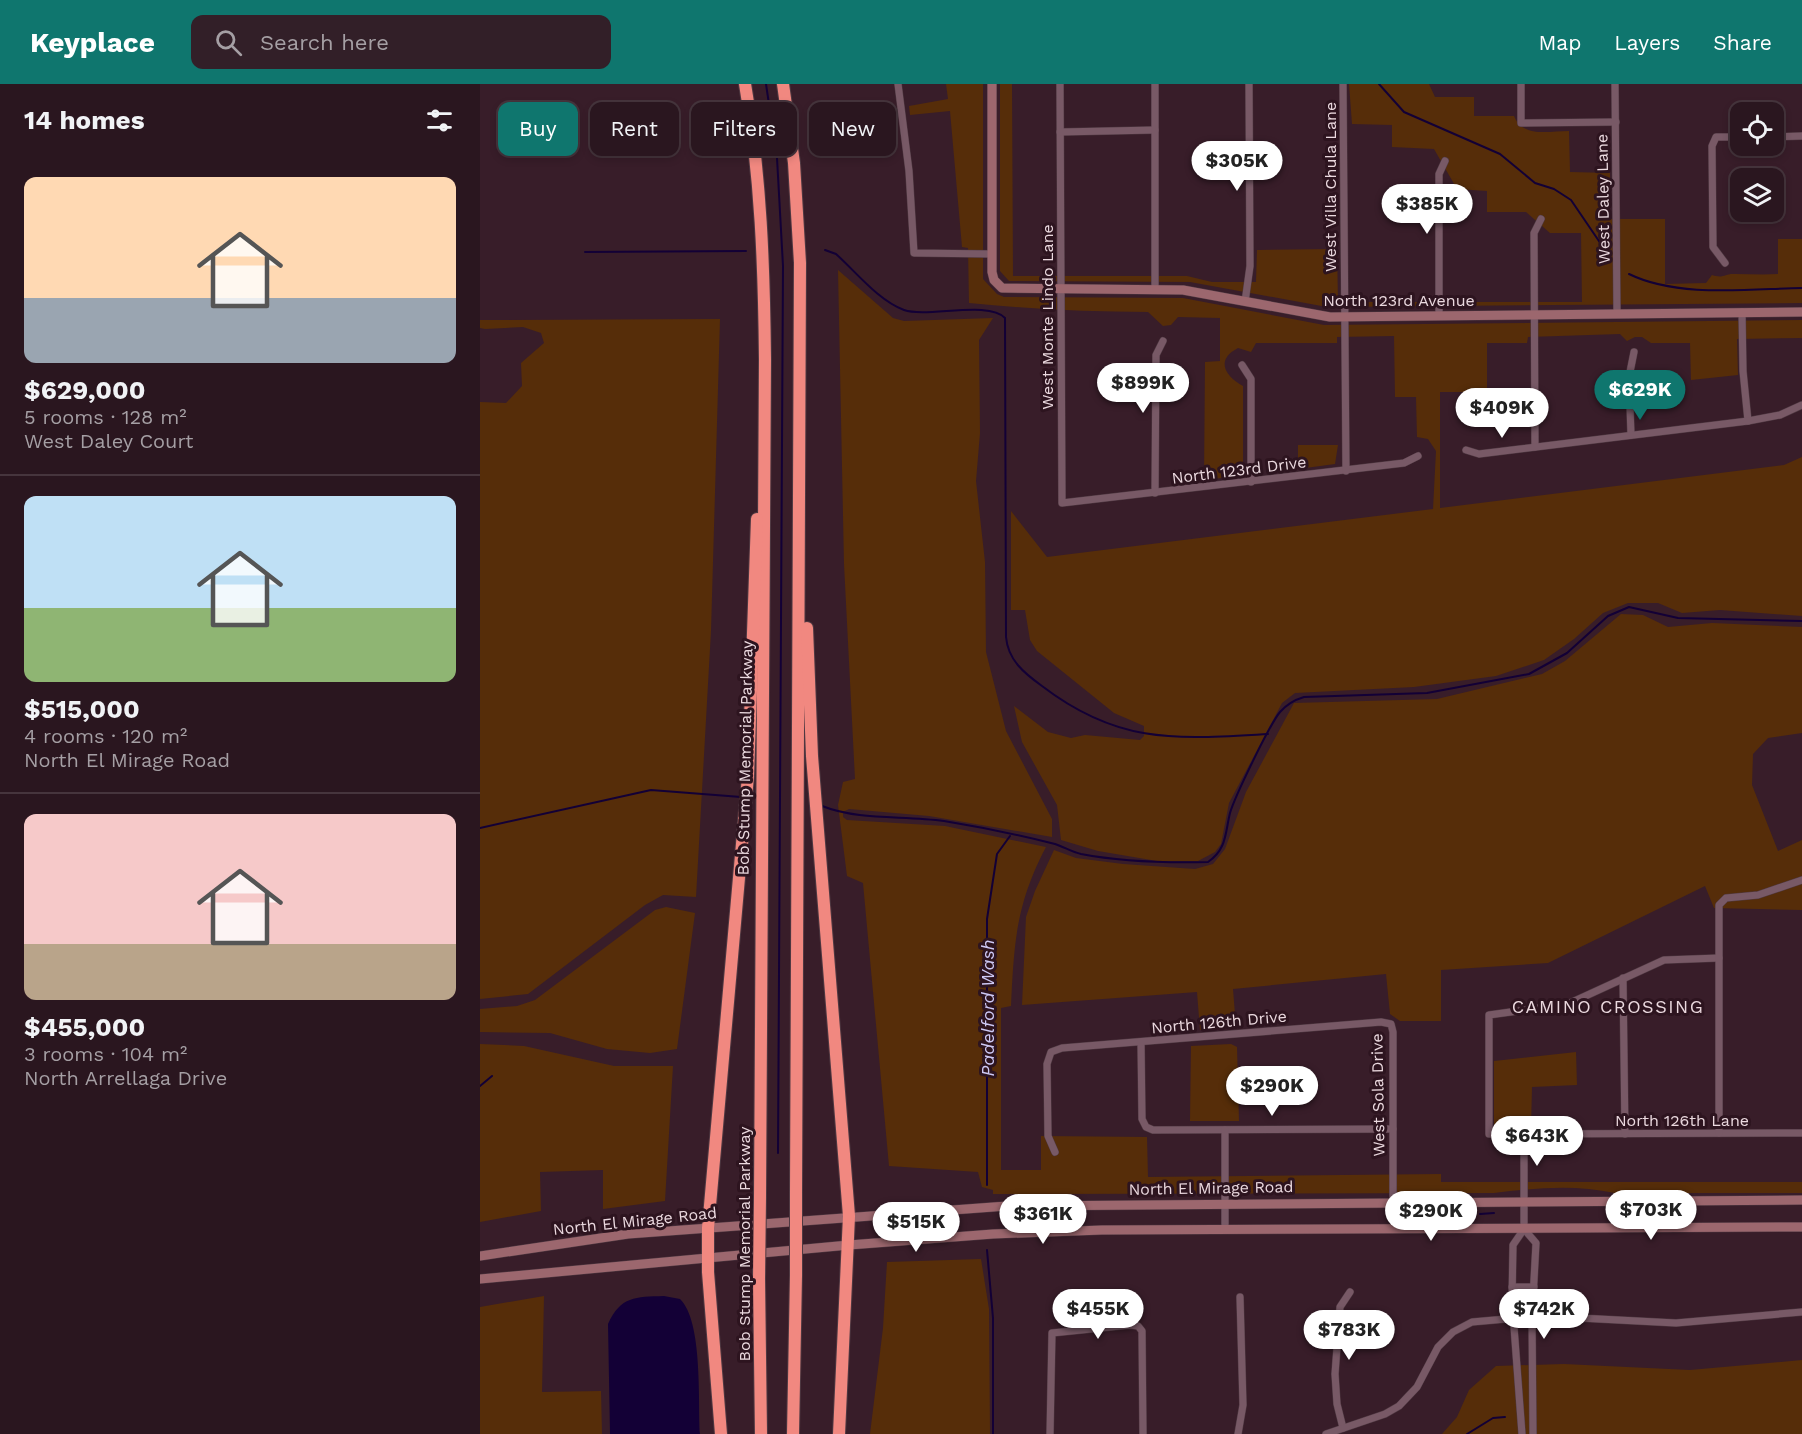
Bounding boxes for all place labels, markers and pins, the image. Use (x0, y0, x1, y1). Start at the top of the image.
pin: $305K (1195, 141, 1279, 192)
pin: $385K (1385, 184, 1469, 235)
pin: $899K (1101, 363, 1185, 414)
pin: $629K (1598, 370, 1682, 421)
pin: $409K (1460, 388, 1544, 439)
pin: $290K (1230, 1066, 1314, 1117)
pin: $643K (1495, 1116, 1579, 1167)
pin: $703K (1609, 1190, 1693, 1241)
pin: $290K (1389, 1191, 1473, 1242)
pin: $361K (1001, 1194, 1085, 1245)
pin: $515K (874, 1202, 958, 1253)
pin: $455K (1056, 1289, 1140, 1340)
pin: $742K (1502, 1289, 1586, 1340)
pin: $783K (1307, 1310, 1391, 1361)

